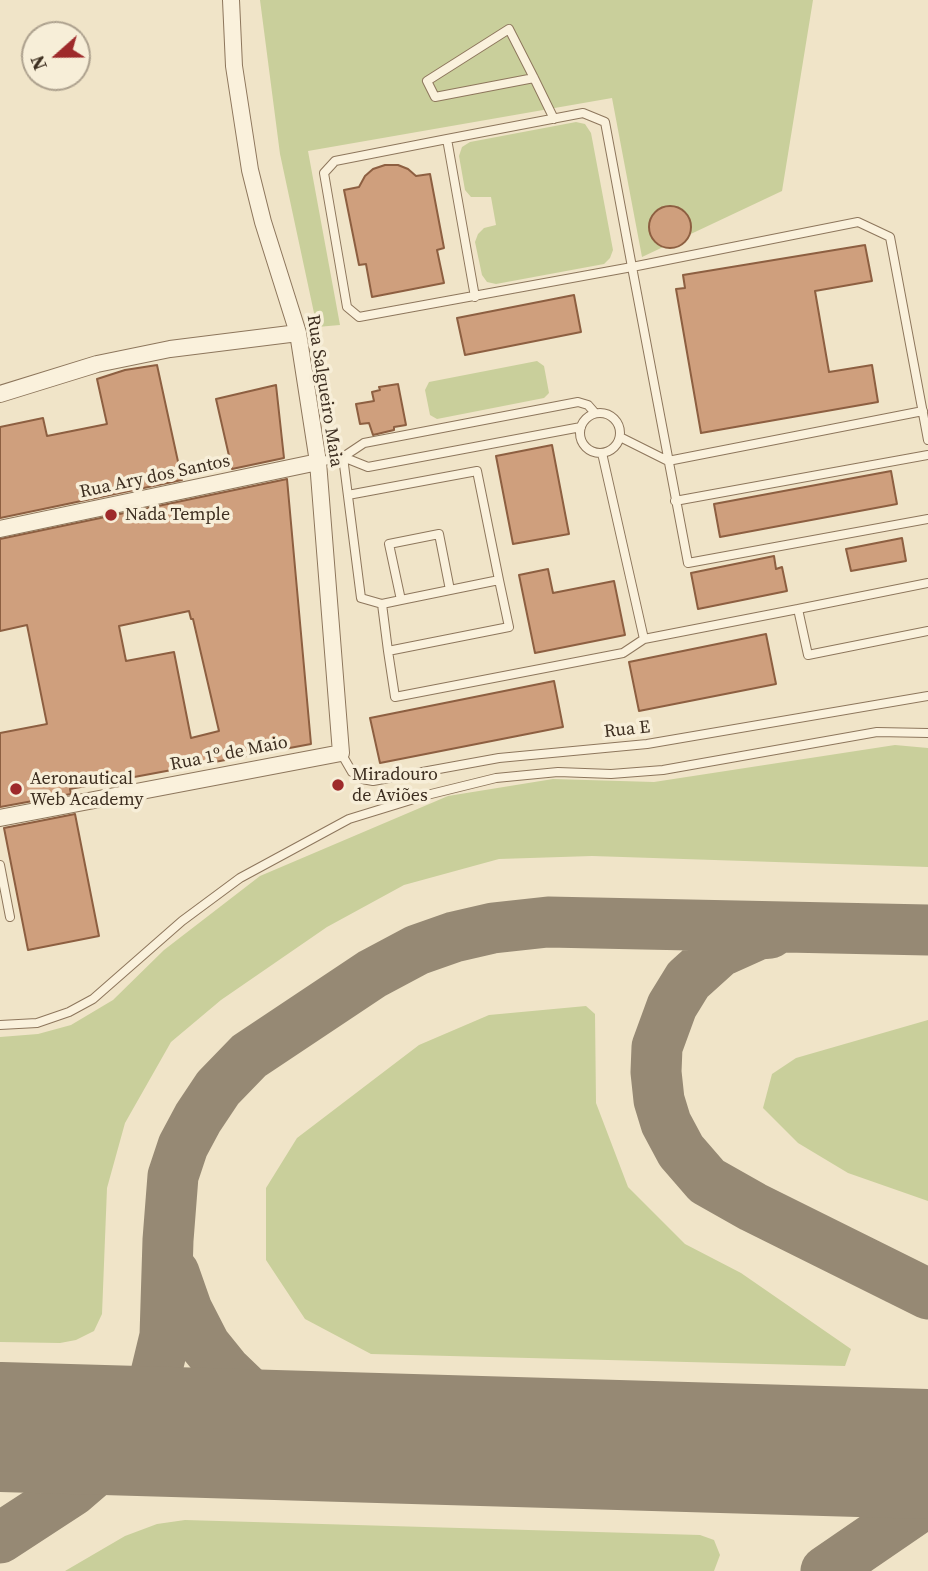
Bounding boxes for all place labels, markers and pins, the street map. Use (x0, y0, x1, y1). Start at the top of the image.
place label: Nada Temple (125, 504, 230, 526)
marker: Nada Temple (103, 507, 119, 523)
place label: Miradouro de Aviões (352, 764, 438, 806)
place label: Aeronautical Web Academy (30, 768, 143, 810)
marker: Miradouro de Aviões (330, 777, 346, 793)
marker: Aeronautical Web Academy (8, 781, 24, 797)

